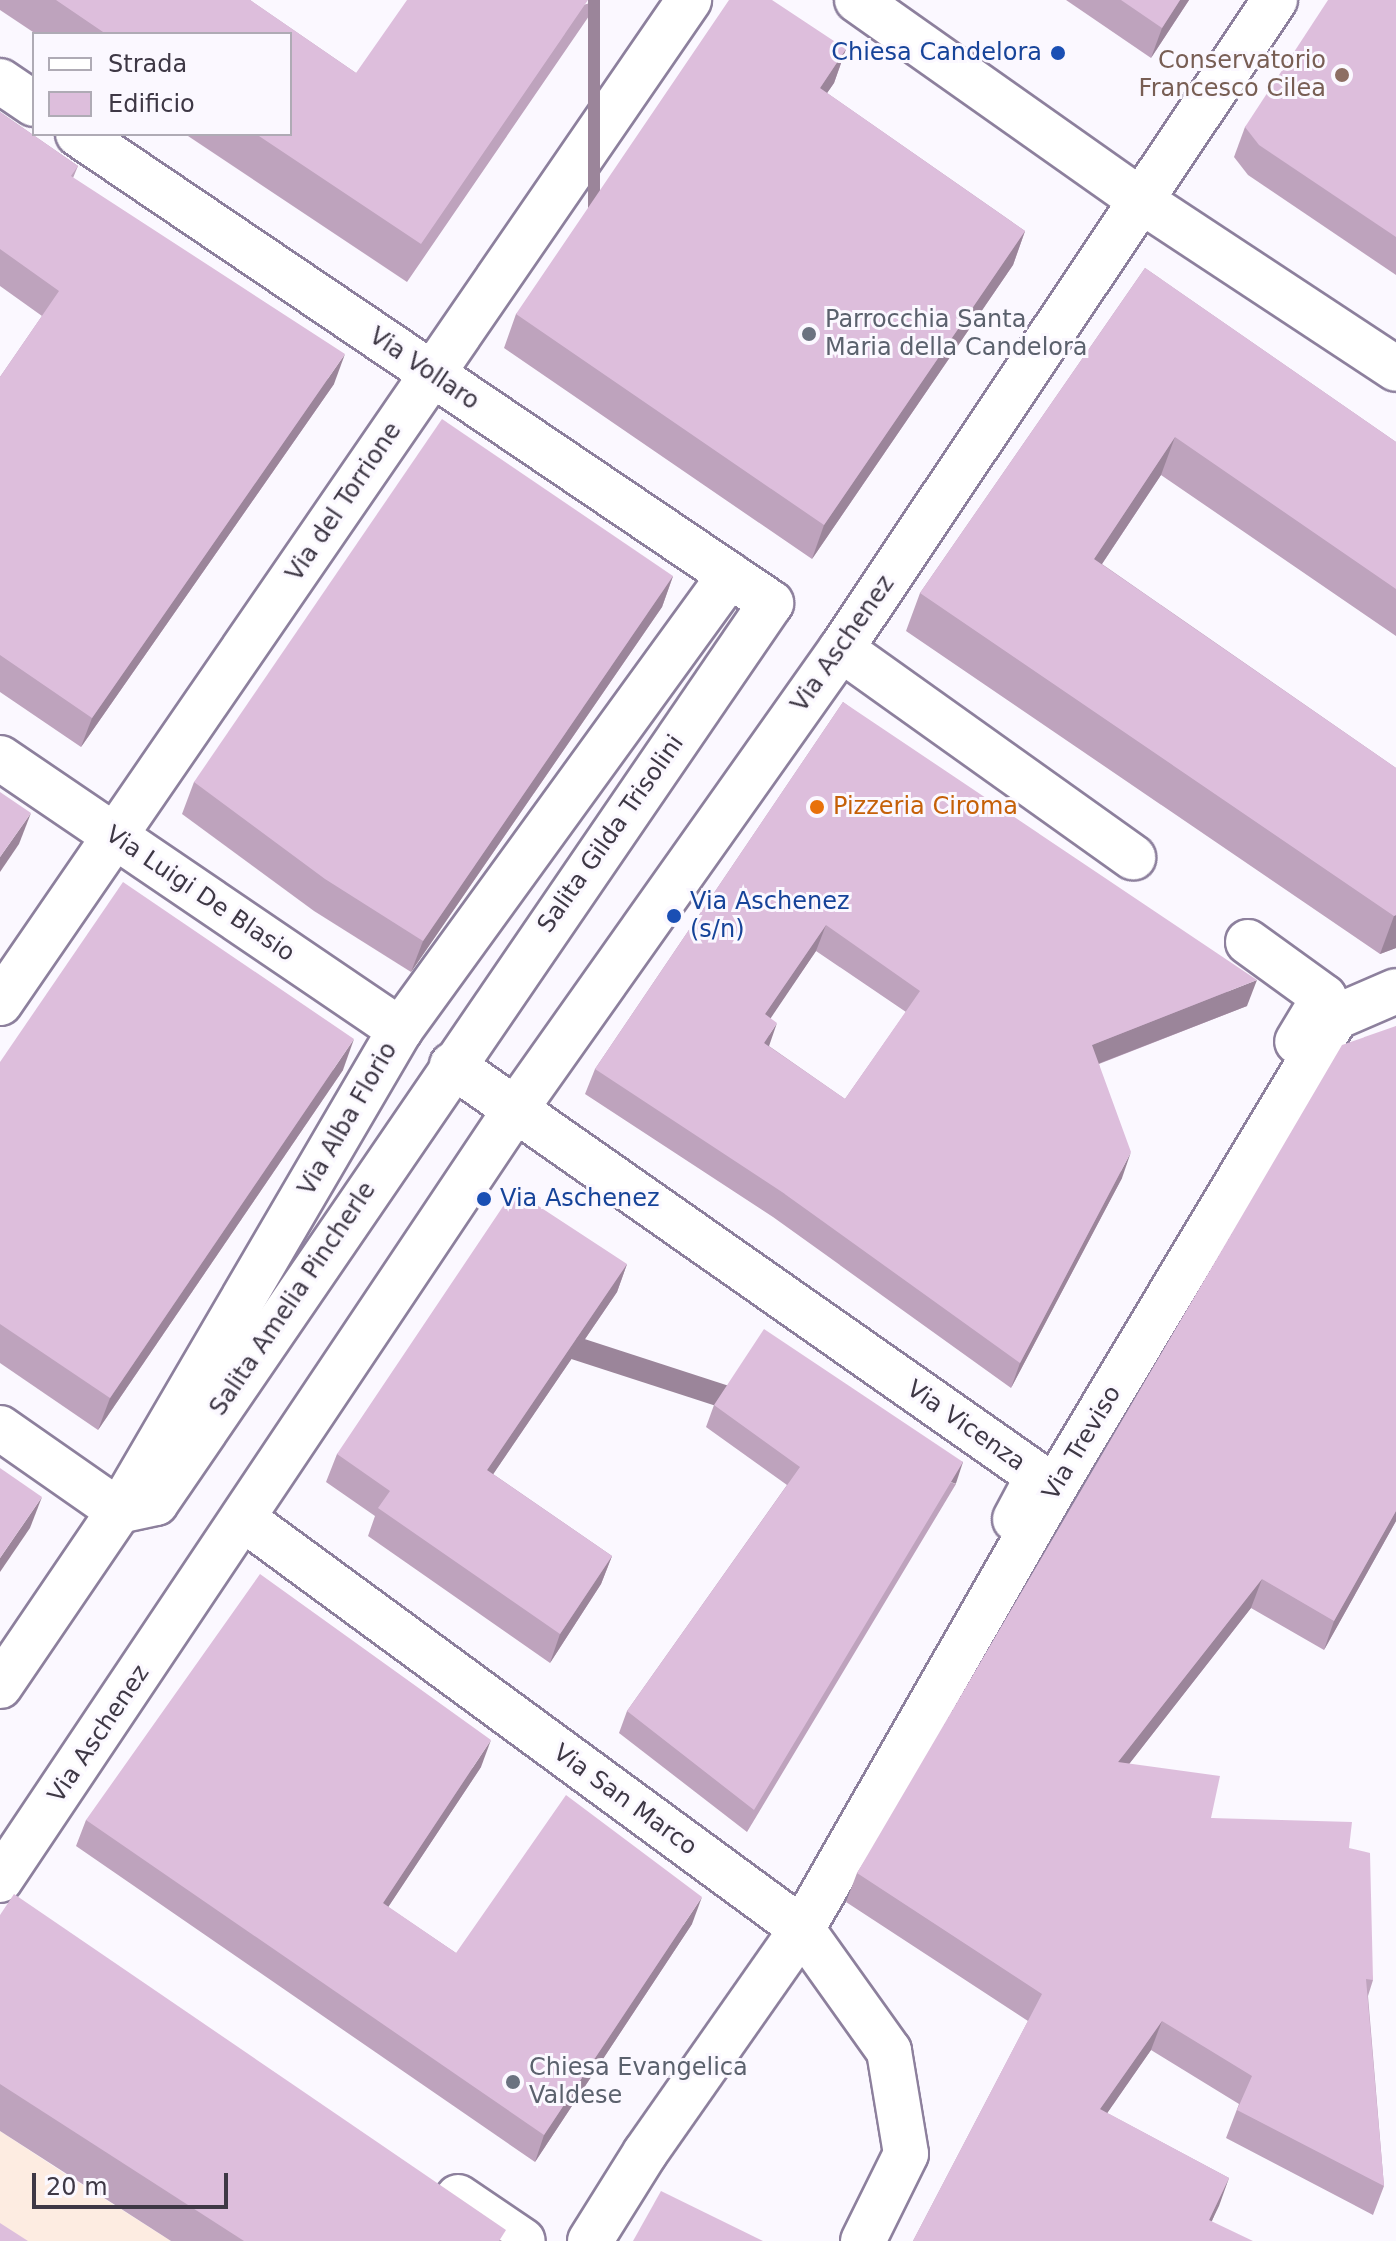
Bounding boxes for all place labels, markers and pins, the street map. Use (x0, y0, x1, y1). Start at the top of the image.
place label: Chiesa Candelora (831, 39, 1042, 67)
marker: Chiesa Candelora (1049, 44, 1067, 62)
place label: Conservatorio Francesco Cilea (1139, 47, 1326, 103)
marker: Conservatorio Francesco Cilea (1333, 66, 1351, 84)
place label: Parrocchia Santa Maria della Candelora (825, 306, 1088, 362)
marker: Parrocchia Santa Maria della Candelora (800, 325, 818, 343)
place label: Pizzeria Ciroma (833, 793, 1018, 821)
marker: Pizzeria Ciroma (808, 798, 826, 816)
place label: Via Aschenez (s/n) (690, 888, 850, 944)
marker: Via Aschenez (s/n) (665, 907, 683, 925)
place label: Via Aschenez (500, 1185, 660, 1213)
marker: Via Aschenez (475, 1190, 493, 1208)
place label: Chiesa Evangelica Valdese (529, 2054, 748, 2110)
marker: Chiesa Evangelica Valdese (504, 2073, 522, 2091)

